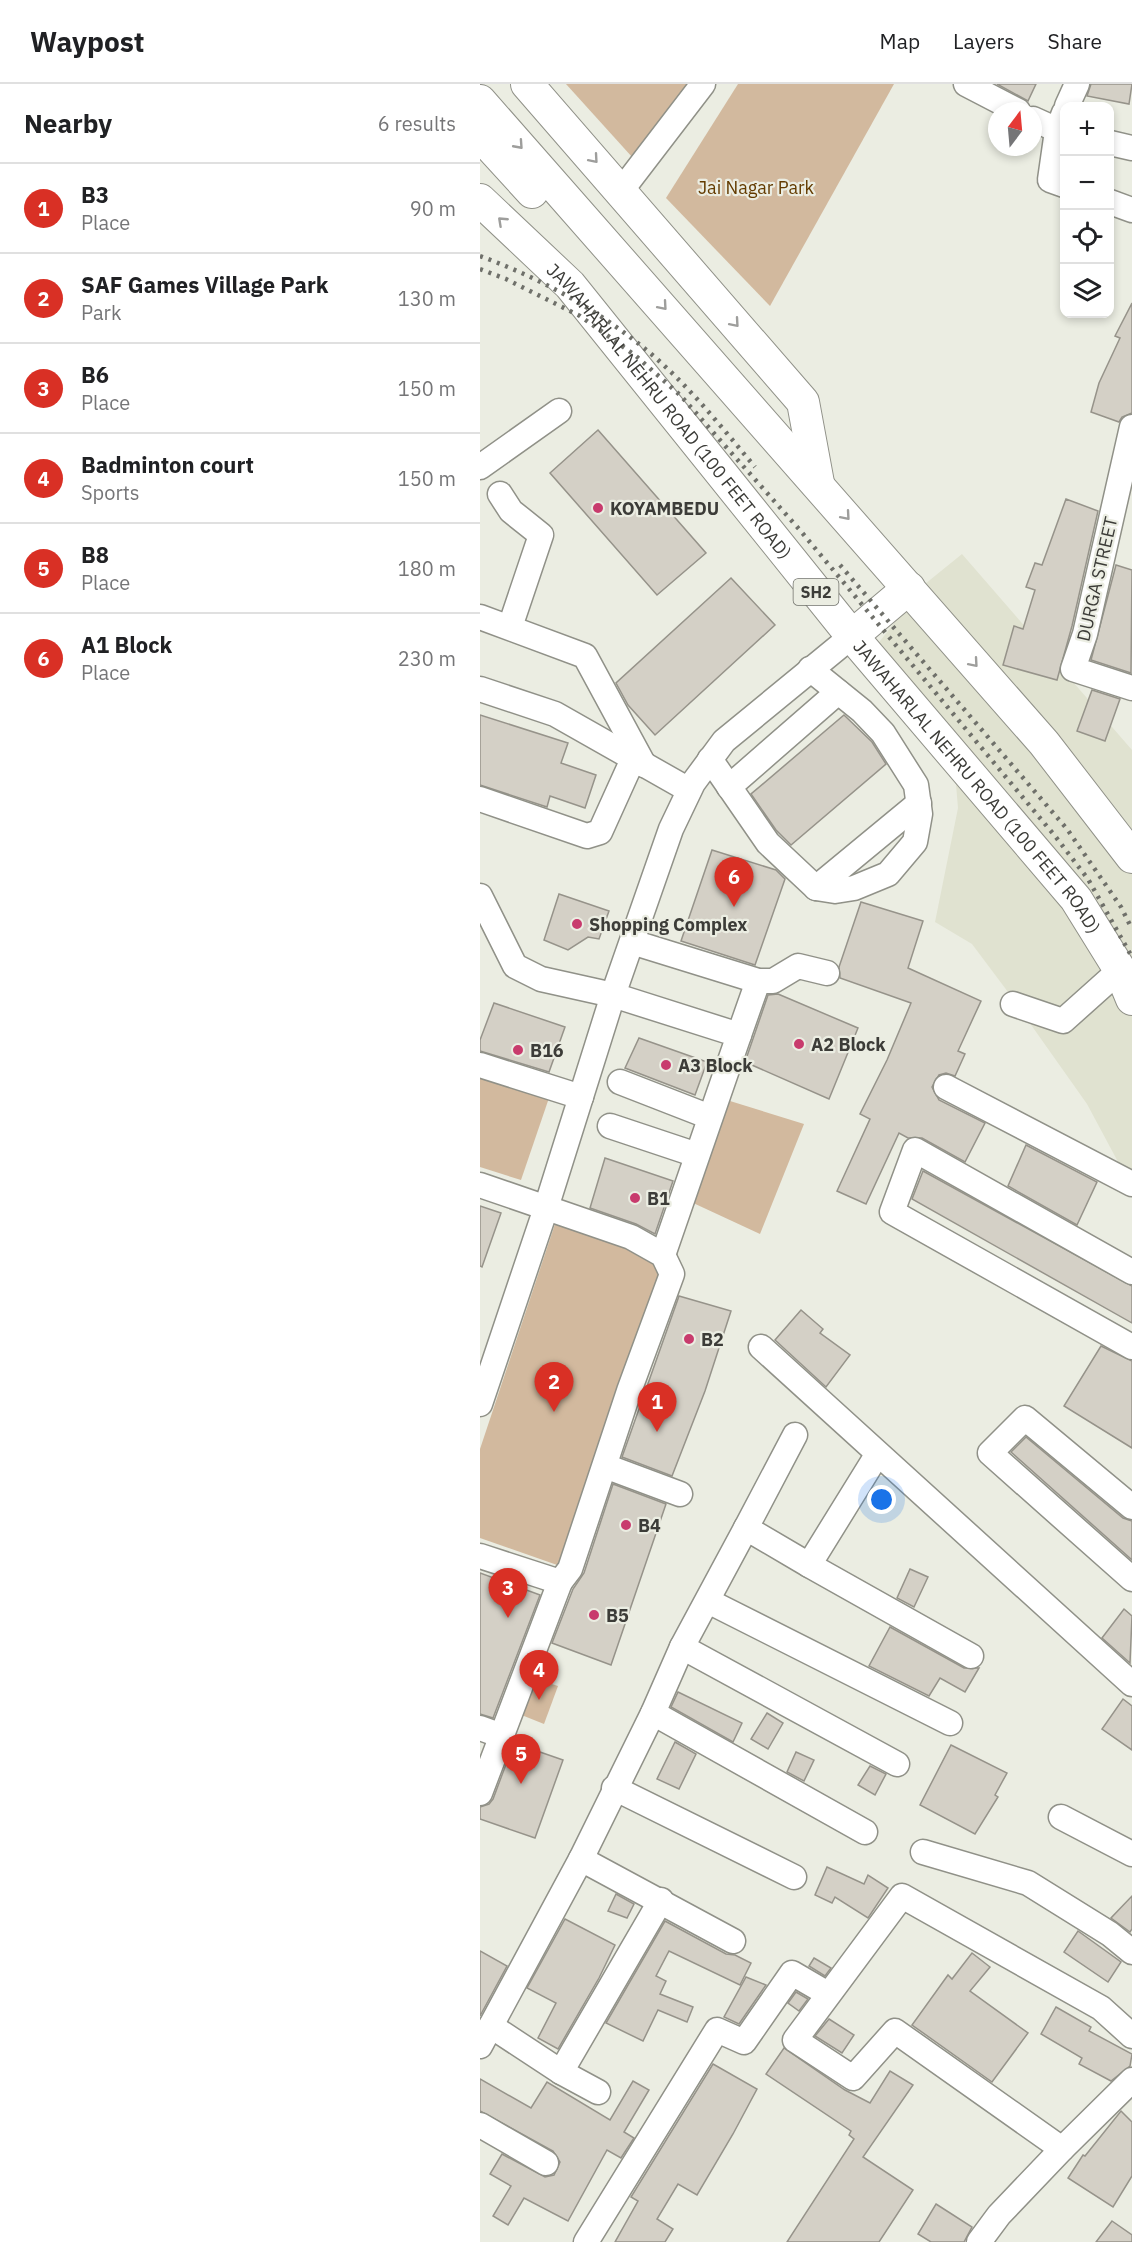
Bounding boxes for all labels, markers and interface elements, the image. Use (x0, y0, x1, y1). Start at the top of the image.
text: Waypost (30, 23, 144, 60)
text: Map (880, 27, 920, 55)
text: Layers (953, 27, 1015, 55)
text: Share (1048, 27, 1102, 55)
north arrow (988, 102, 1042, 156)
map controls (1060, 102, 1114, 318)
button: + (1060, 102, 1114, 156)
text: Nearby (24, 106, 112, 140)
text: 6 results (378, 110, 456, 137)
one-way arrow (512, 138, 523, 149)
one-way arrow (587, 152, 598, 163)
button: − (1060, 156, 1114, 210)
park label: Jai Nagar Park (698, 176, 815, 199)
text: B3 (81, 180, 109, 209)
text: 1 (38, 195, 50, 222)
text: 90 m (410, 195, 456, 222)
text: Place (81, 209, 130, 236)
button: locate (1060, 210, 1114, 264)
one-way arrow (499, 217, 509, 228)
street label: JAWAHARLAL NEHRU ROAD (100 FEET ROAD) (542, 258, 797, 563)
button: layers (1060, 264, 1114, 318)
text: SAF Games Village Park (81, 270, 329, 299)
text: 2 (38, 285, 50, 312)
text: 130 m (398, 285, 456, 312)
text: Park (81, 299, 121, 326)
one-way arrow (655, 299, 666, 310)
one-way arrow (728, 316, 739, 327)
text: B6 (81, 360, 109, 389)
text: 3 (38, 375, 50, 402)
text: 150 m (398, 375, 456, 402)
text: Place (81, 389, 130, 416)
text: Badminton court (81, 450, 254, 479)
text: 4 (38, 465, 50, 492)
text: 150 m (398, 465, 456, 492)
text: Sports (81, 479, 140, 506)
place label: KOYAMBEDU (610, 497, 719, 520)
marker: KOYAMBEDU (591, 501, 605, 515)
one-way arrow (839, 509, 850, 520)
street label: DURGA STREET (1071, 514, 1123, 644)
text: B8 (81, 540, 109, 569)
text: 5 (38, 555, 50, 582)
text: 180 m (398, 555, 456, 582)
text: Place (81, 569, 130, 596)
road number: SH2 (794, 579, 838, 605)
text: A1 Block (81, 630, 172, 659)
street label: JAWAHARLAL NEHRU ROAD (100 FEET ROAD) (849, 635, 1106, 937)
text: 6 (38, 645, 50, 672)
text: 230 m (398, 645, 456, 672)
one-way arrow (967, 656, 978, 667)
text: Place (81, 659, 130, 686)
pin: 6 (714, 858, 754, 907)
place label: Shopping Complex (589, 913, 747, 936)
marker: Shopping Complex (570, 917, 584, 931)
place label: A2 Block (811, 1033, 886, 1056)
marker: A2 Block (792, 1037, 806, 1051)
place label: B16 (530, 1039, 564, 1062)
marker: B16 (511, 1043, 525, 1057)
place label: A3 Block (678, 1054, 753, 1077)
marker: A3 Block (659, 1058, 673, 1072)
place label: B1 (647, 1187, 670, 1210)
marker: B1 (628, 1191, 642, 1205)
place label: B2 (701, 1328, 724, 1351)
marker: B2 (682, 1332, 696, 1346)
pin: 2 (534, 1362, 574, 1412)
pin: 1 (638, 1382, 676, 1432)
your location (867, 1485, 896, 1514)
place label: B4 (638, 1514, 661, 1537)
marker: B4 (619, 1518, 633, 1532)
pin: 3 (489, 1568, 528, 1618)
place label: B5 (606, 1604, 629, 1627)
marker: B5 (587, 1608, 601, 1622)
pin: 4 (520, 1650, 558, 1700)
pin: 5 (502, 1734, 540, 1784)

